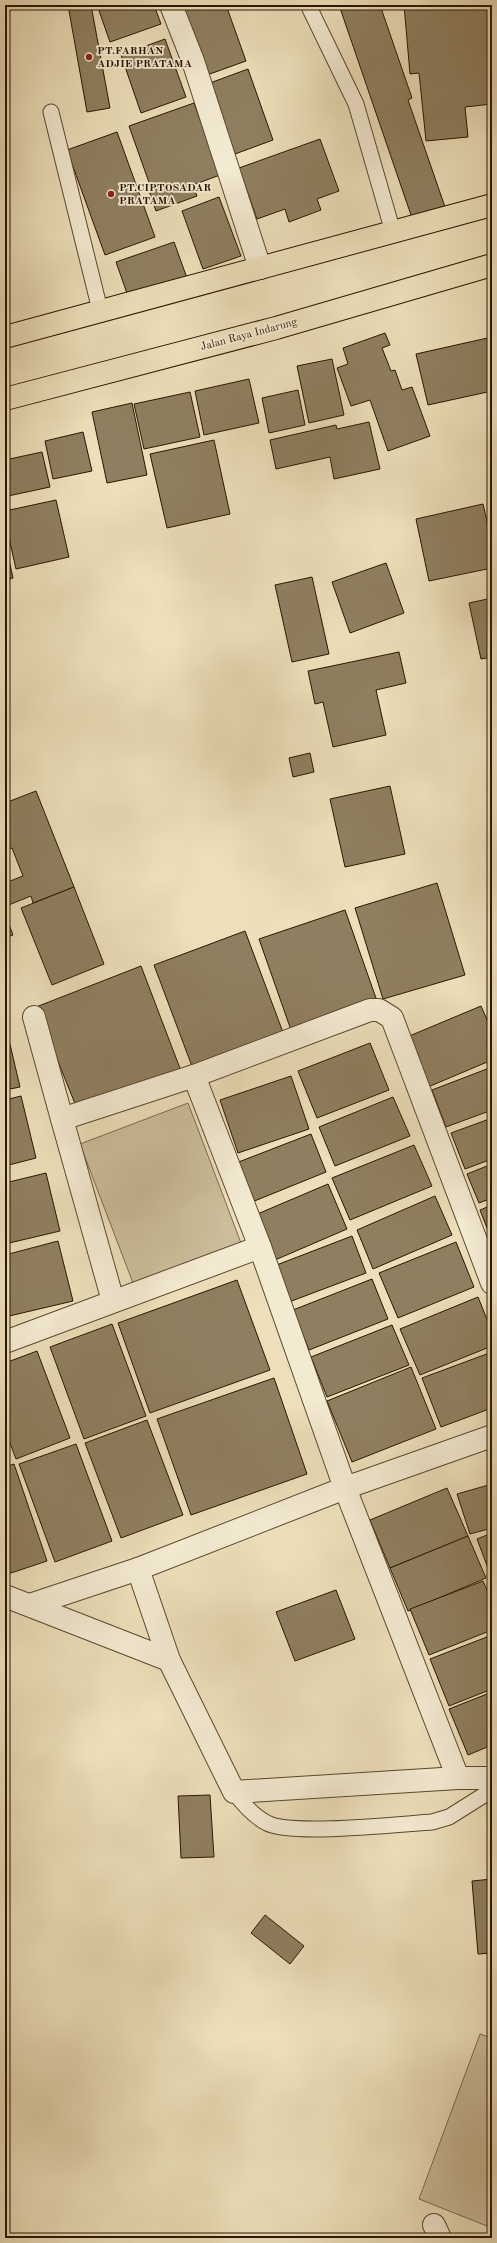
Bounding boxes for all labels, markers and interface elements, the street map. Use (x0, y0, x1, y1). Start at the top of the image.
place label: PT.FARHAN ADJIE PRATAMA (97, 46, 193, 70)
marker: PT.FARHAN ADJIE PRATAMA (84, 52, 94, 62)
place label: PT.CIPTOSADAR PRATAMA (119, 183, 211, 207)
marker: PT.CIPTOSADAR PRATAMA (106, 189, 116, 199)
street label: Jalan Raya Indarung (199, 317, 299, 353)

